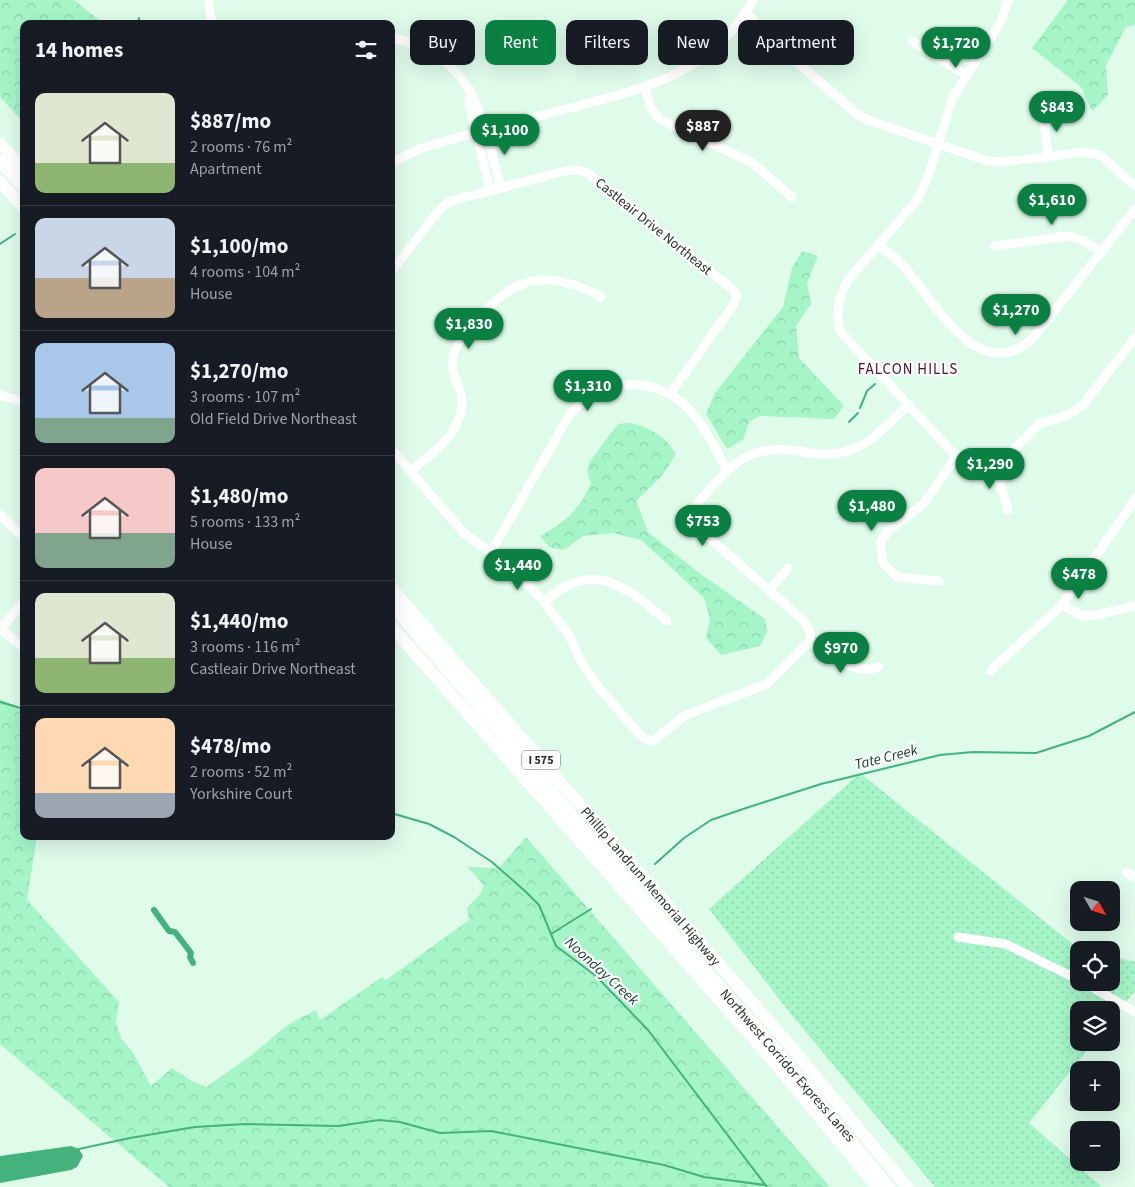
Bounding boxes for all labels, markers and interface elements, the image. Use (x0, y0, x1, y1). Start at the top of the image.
chip: Buy (410, 20, 475, 65)
chip: Rent (485, 20, 556, 65)
chip: Filters (566, 20, 648, 65)
chip: New (658, 20, 728, 65)
chip: Apartment (738, 20, 854, 65)
pin: $1,720 (915, 27, 997, 69)
text: $1,720 (932, 32, 980, 54)
text: 14 homes (35, 35, 123, 65)
icon: filters (352, 36, 380, 64)
pin: $843 (1027, 90, 1087, 133)
text: $843 (1040, 96, 1074, 118)
text: $887/mo (190, 106, 271, 136)
pin: $887 (673, 110, 733, 152)
icon: home (75, 113, 135, 173)
pin: $1,100 (464, 114, 546, 156)
text: $887 (686, 115, 720, 137)
text: $1,100 (481, 119, 529, 141)
text: 2 rooms · 76 m² (190, 136, 292, 158)
text: Apartment (190, 158, 262, 180)
street label: Castleair Drive Northeast (591, 173, 716, 280)
pin: $1,610 (1011, 184, 1093, 226)
text: $1,610 (1028, 189, 1076, 211)
text: $1,100/mo (190, 231, 289, 261)
icon: home (75, 238, 135, 298)
text: 4 rooms · 104 m² (190, 261, 300, 283)
text: House (190, 283, 232, 305)
pin: $1,270 (975, 294, 1057, 336)
text: $1,270 (992, 299, 1040, 321)
pin: $1,830 (428, 308, 510, 350)
text: $1,830 (445, 313, 493, 335)
text: $1,270/mo (190, 356, 289, 386)
district label: FALCON HILLS (858, 359, 958, 380)
icon: home (75, 363, 135, 423)
pin: $1,310 (547, 370, 629, 412)
text: $1,310 (564, 375, 612, 397)
text: 3 rooms · 107 m² (190, 386, 300, 408)
text: Old Field Drive Northeast (190, 408, 357, 430)
pin: $1,290 (949, 448, 1031, 490)
text: $1,290 (966, 453, 1014, 475)
text: $1,480/mo (190, 481, 289, 511)
icon: home (75, 488, 135, 548)
pin: $1,480 (831, 490, 913, 532)
text: $1,480 (848, 495, 896, 517)
pin: $753 (673, 504, 733, 547)
text: $753 (686, 510, 720, 532)
text: 5 rooms · 133 m² (190, 511, 300, 533)
text: House (190, 533, 232, 555)
pin: $1,440 (477, 548, 559, 591)
text: $1,440 (494, 554, 542, 576)
pin: $478 (1049, 558, 1109, 600)
text: $478 (1062, 563, 1096, 585)
text: $1,440/mo (190, 606, 289, 636)
icon: home (75, 613, 135, 673)
pin: $970 (811, 632, 871, 674)
text: 3 rooms · 116 m² (190, 636, 300, 658)
text: $970 (824, 637, 858, 659)
text: Castleair Drive Northeast (190, 658, 356, 680)
text: $478/mo (190, 731, 271, 761)
icon: home (75, 738, 135, 798)
water label: Tate Creek (852, 739, 921, 775)
road number: I 575 (522, 750, 560, 770)
text: 2 rooms · 52 m² (190, 761, 292, 783)
text: Yorkshire Court (190, 783, 292, 805)
street label: Phillip Landrum Memorial Highway (575, 803, 725, 971)
north arrow (1070, 881, 1120, 931)
map controls (1070, 881, 1120, 1171)
water label: Noonday Creek (560, 932, 644, 1011)
button: locate (1070, 941, 1120, 991)
street label: Northwest Corridor Express Lanes (715, 985, 860, 1147)
button: layers (1070, 1001, 1120, 1051)
button: + (1070, 1061, 1120, 1111)
button: − (1070, 1121, 1120, 1171)

